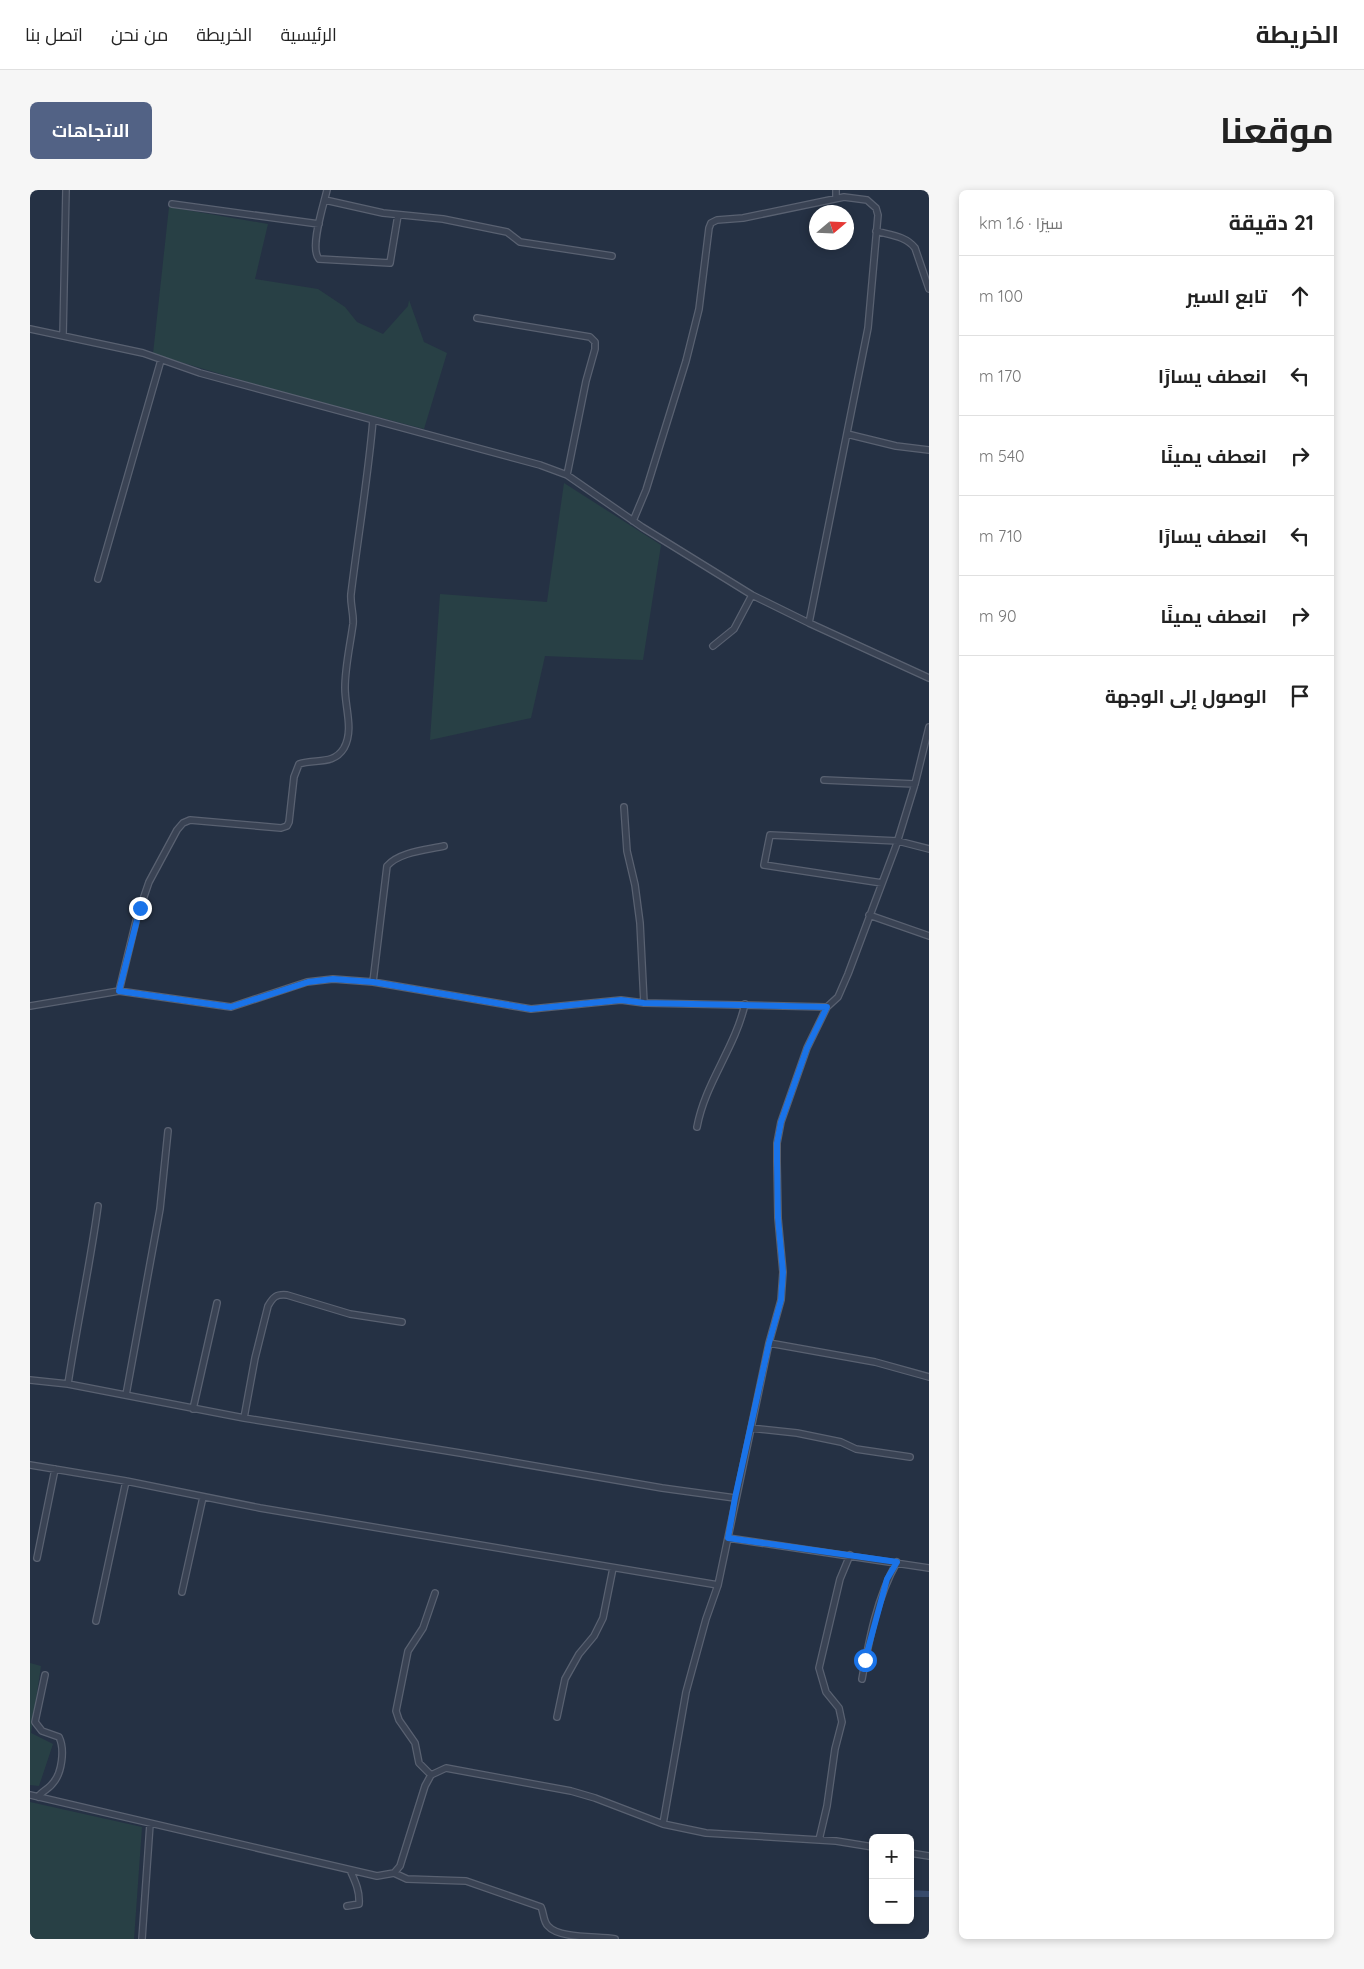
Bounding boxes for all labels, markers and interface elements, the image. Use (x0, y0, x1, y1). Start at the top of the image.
text: الخريطة (1256, 19, 1339, 49)
text: اتصل بنا (25, 23, 83, 46)
text: من نحن (111, 23, 168, 46)
text: الخريطة (196, 23, 252, 46)
text: الرئيسية (280, 23, 337, 46)
button: الاتجاهات (30, 102, 152, 159)
text: موقعنا (1220, 108, 1334, 152)
north arrow (809, 205, 854, 250)
text: 21 دقيقة (1229, 209, 1314, 235)
text: سيرًا · 1.6 km (979, 213, 1063, 233)
icon: ahead (1286, 282, 1314, 310)
text: تابع السير (1186, 284, 1267, 308)
text: 100 m (979, 286, 1023, 306)
icon: left (1286, 362, 1314, 390)
text: انعطف يسارًا (1158, 364, 1267, 388)
text: 170 m (979, 366, 1022, 386)
icon: right (1286, 442, 1314, 470)
text: انعطف يمينًا (1160, 444, 1267, 468)
text: 540 m (979, 446, 1025, 466)
icon: left (1286, 522, 1314, 550)
text: انعطف يسارًا (1158, 524, 1267, 548)
text: 710 m (979, 526, 1022, 546)
icon: right (1286, 602, 1314, 630)
text: انعطف يمينًا (1160, 604, 1267, 628)
text: 90 m (979, 606, 1016, 626)
icon: arrive (1286, 682, 1314, 710)
text: الوصول إلى الوجهة (1105, 684, 1267, 708)
route end (129, 897, 152, 920)
route start (854, 1649, 877, 1672)
map controls (869, 1834, 914, 1924)
button: + (869, 1834, 914, 1879)
button: − (869, 1879, 914, 1924)

